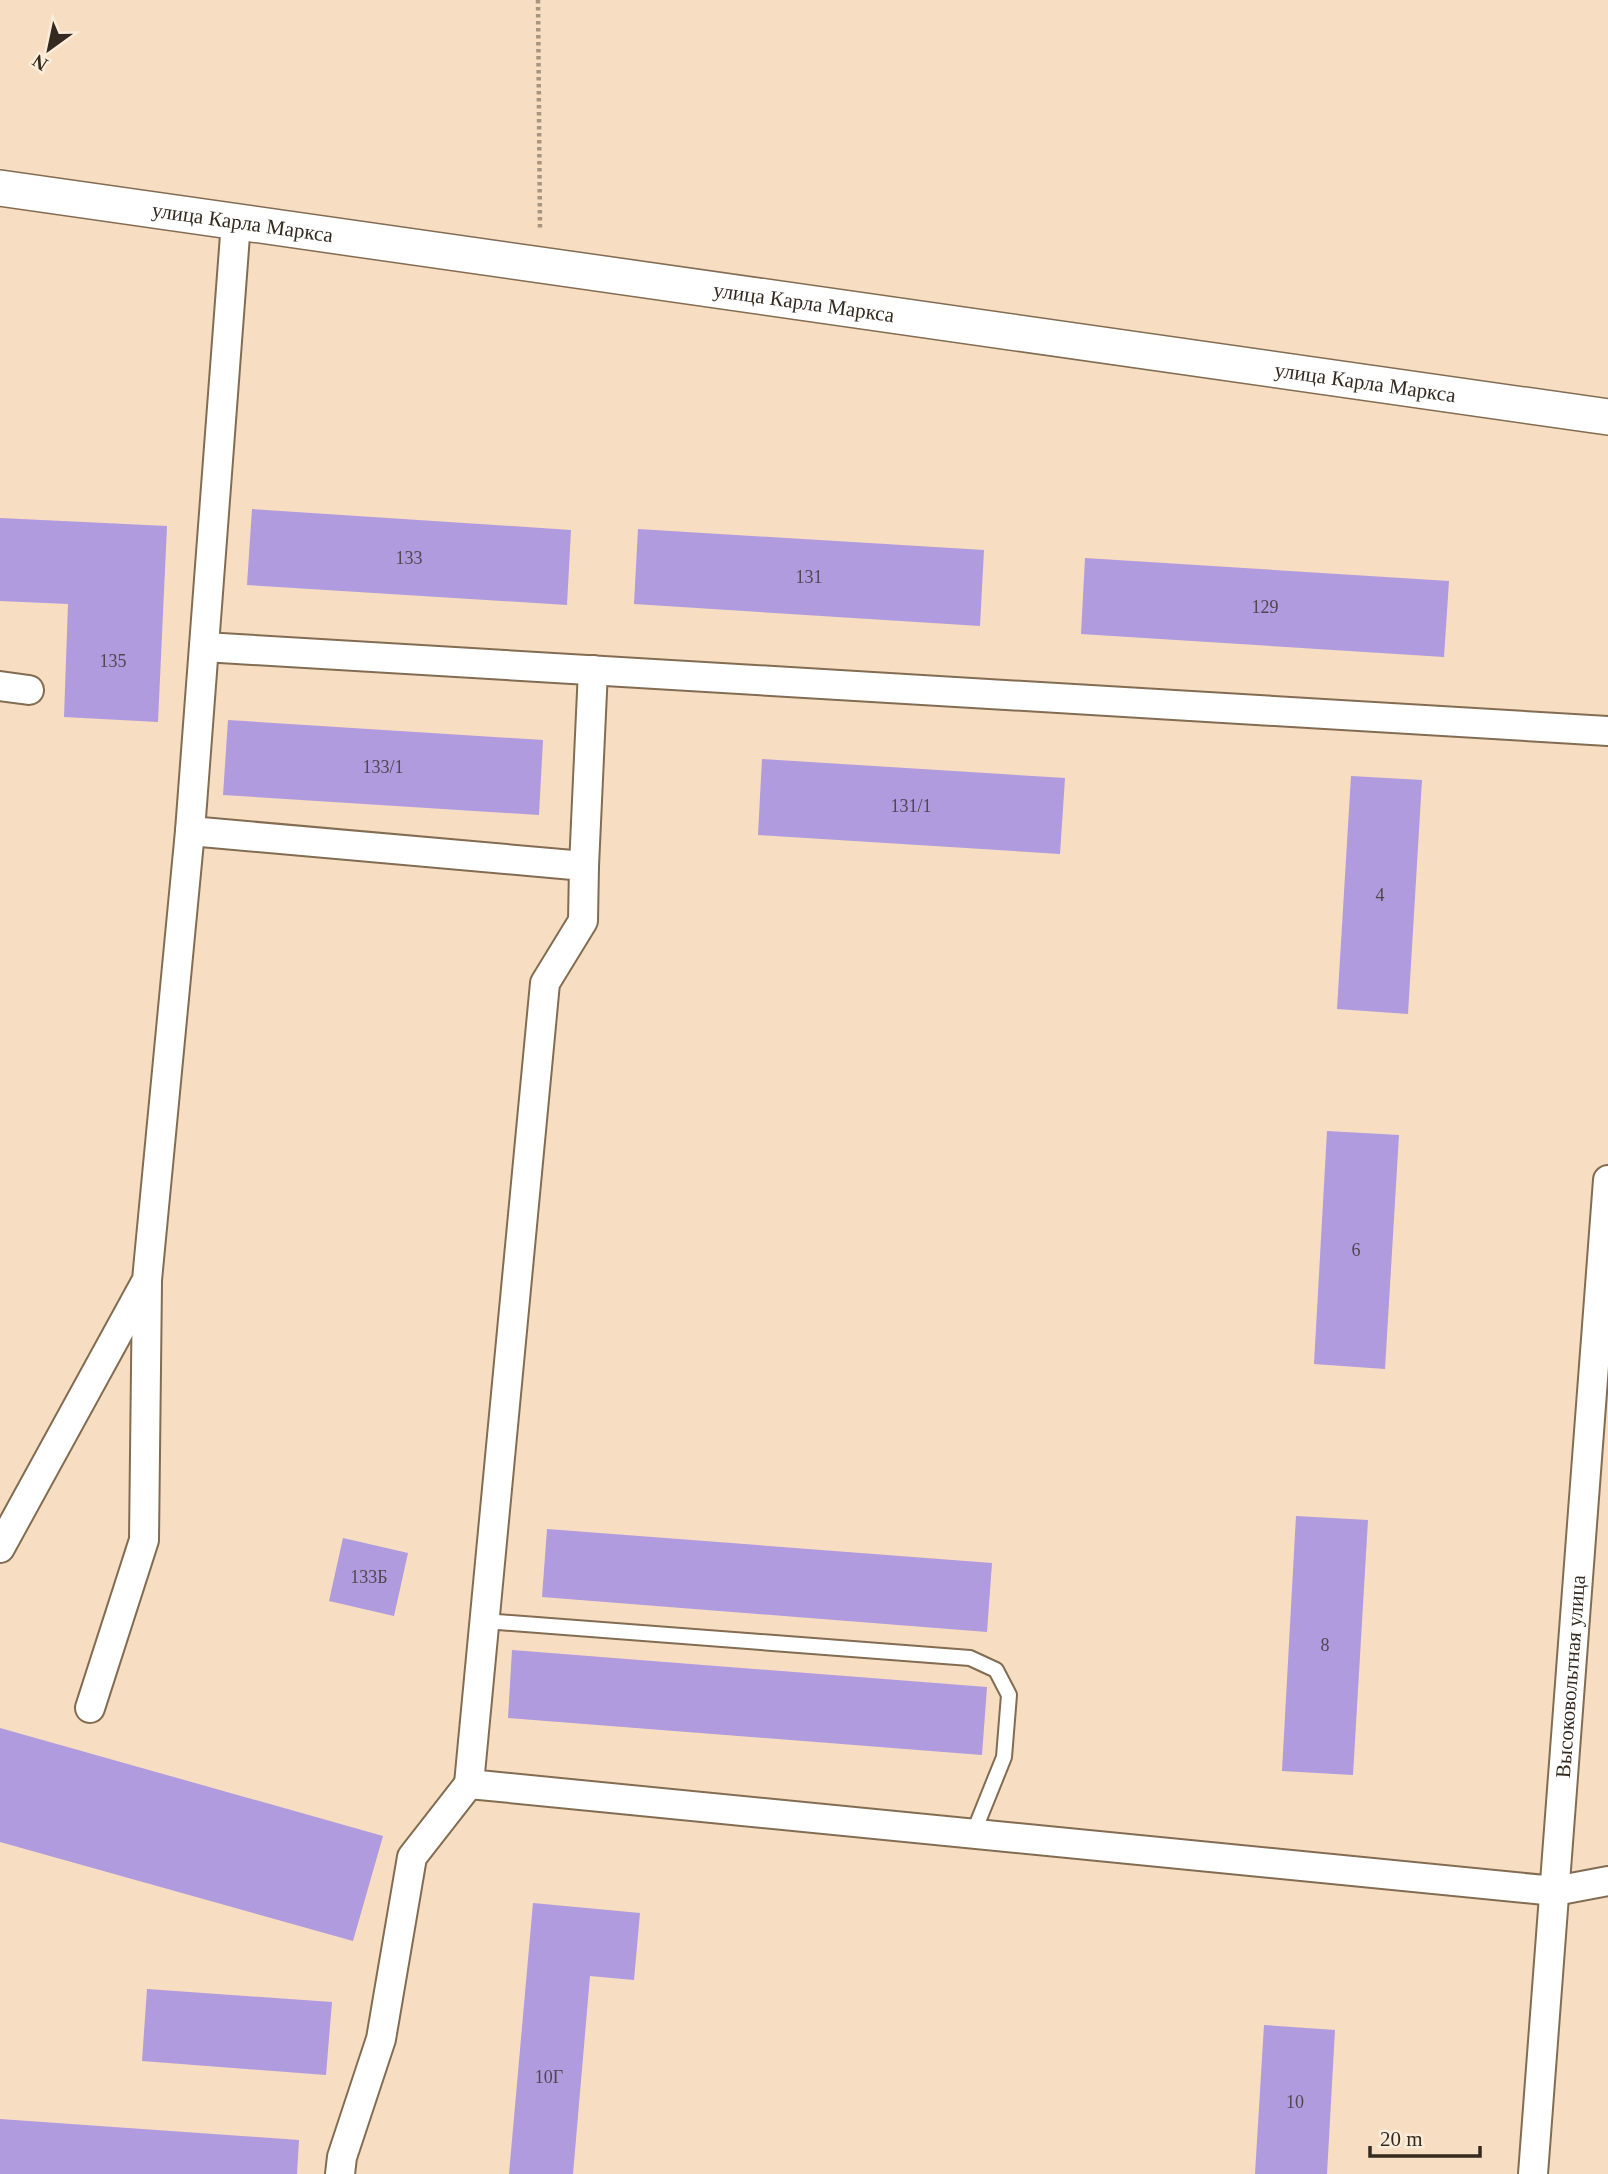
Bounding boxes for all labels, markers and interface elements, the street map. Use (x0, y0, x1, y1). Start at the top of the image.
north arrow (14, 14, 84, 84)
text: N (28, 50, 51, 75)
street label: улица Карла Маркса (150, 198, 335, 247)
street label: улица Карла Маркса (712, 278, 897, 327)
street label: улица Карла Маркса (1273, 358, 1458, 407)
house number: 133 (396, 548, 423, 568)
house number: 131 (796, 567, 823, 587)
house number: 129 (1252, 597, 1279, 617)
house number: 135 (100, 651, 127, 671)
house number: 133/1 (362, 757, 404, 777)
house number: 131/1 (890, 796, 932, 816)
house number: 4 (1376, 885, 1385, 905)
house number: 6 (1352, 1240, 1361, 1260)
house number: 133Б (350, 1567, 388, 1587)
street label: Высоковольтная улица (1551, 1573, 1590, 1779)
house number: 8 (1321, 1635, 1330, 1655)
house number: 10Г (535, 2067, 563, 2087)
house number: 10 (1286, 2092, 1304, 2112)
scale bar (1370, 2114, 1480, 2158)
text: 20 m (1380, 2127, 1423, 2151)

